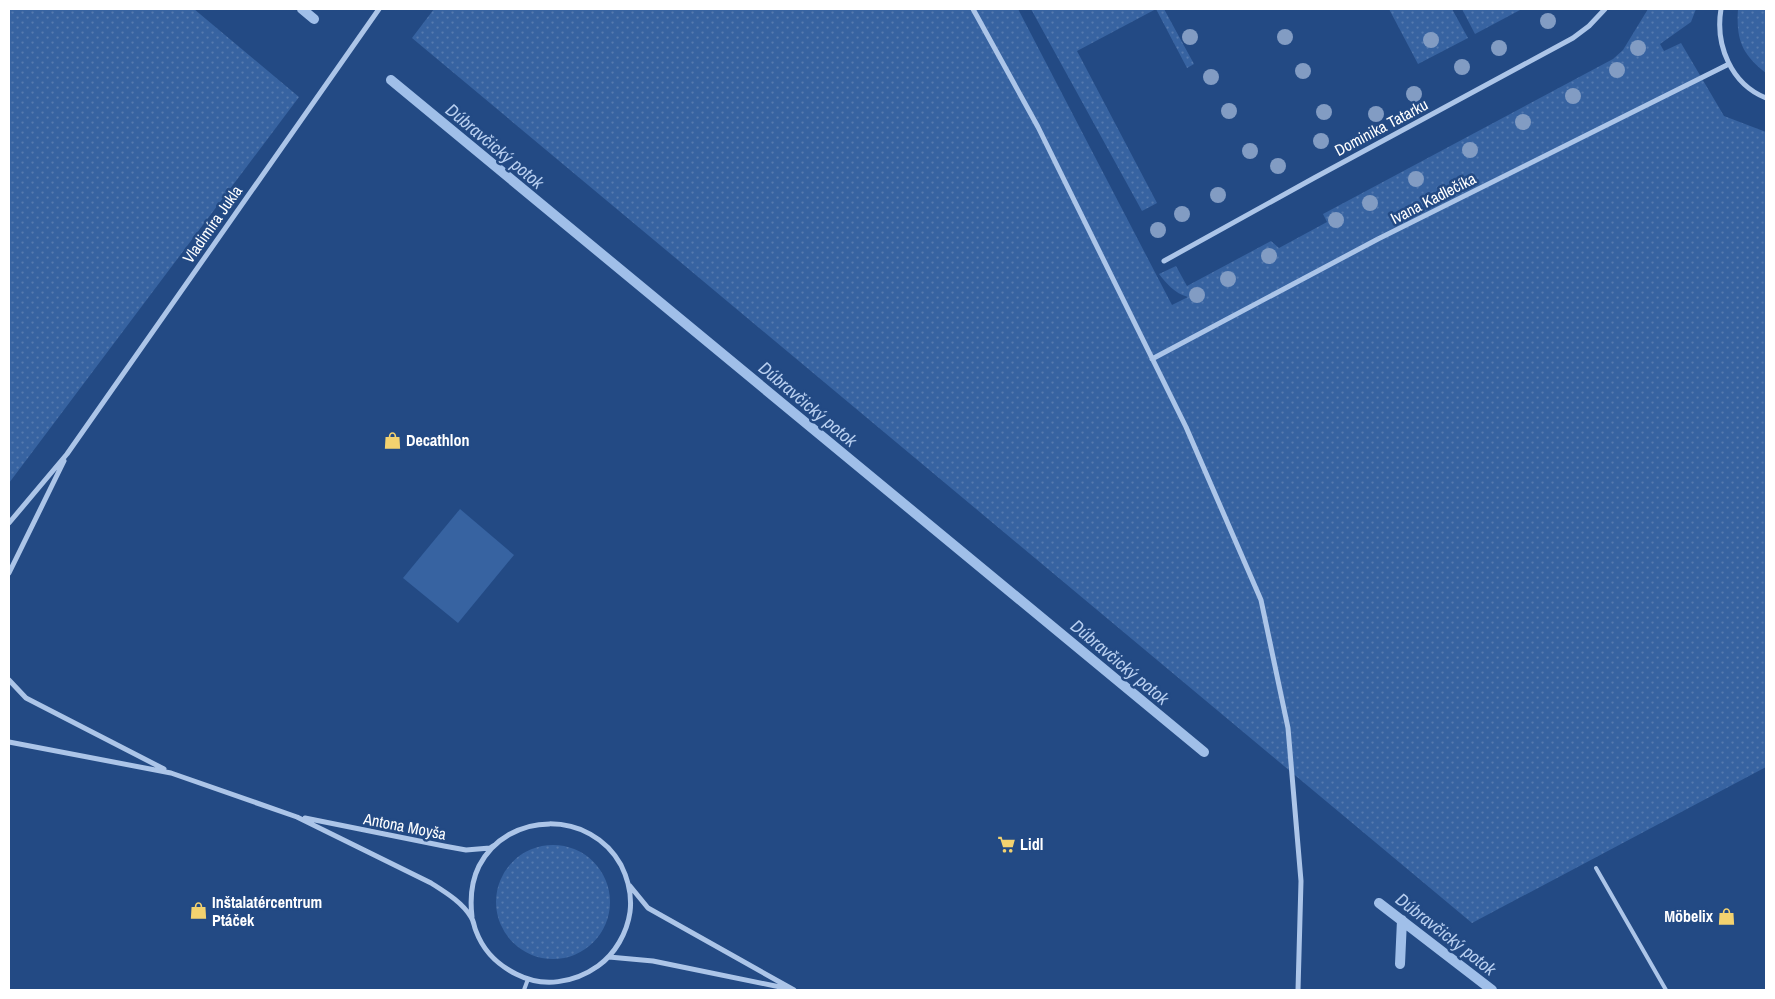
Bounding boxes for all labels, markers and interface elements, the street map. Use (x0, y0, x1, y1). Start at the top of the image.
street label: Dominika Tatarku (1330, 93, 1432, 161)
water label: Dúbravčický potok (440, 97, 550, 195)
street label: Ivana Kadlečíka (1386, 167, 1480, 229)
street label: Vladimíra Jukla (177, 180, 247, 267)
water label: Dúbravčický potok (753, 355, 863, 453)
place label: Decathlon (406, 429, 469, 451)
shop icon: Decathlon (382, 430, 402, 450)
water label: Dúbravčický potok (1065, 613, 1175, 711)
street label: Antona Moyša (361, 807, 449, 845)
place label: Lidl (1020, 833, 1043, 855)
supermarket icon: Lidl (996, 834, 1016, 854)
water label: Dúbravčický potok (1390, 887, 1502, 982)
place label: Inštalatércentrum Ptáček (212, 891, 322, 931)
shop icon: Inštalatércentrum Ptáček (188, 901, 208, 921)
place label: Möbelix (1664, 905, 1714, 927)
shop icon: Möbelix (1717, 906, 1737, 926)

